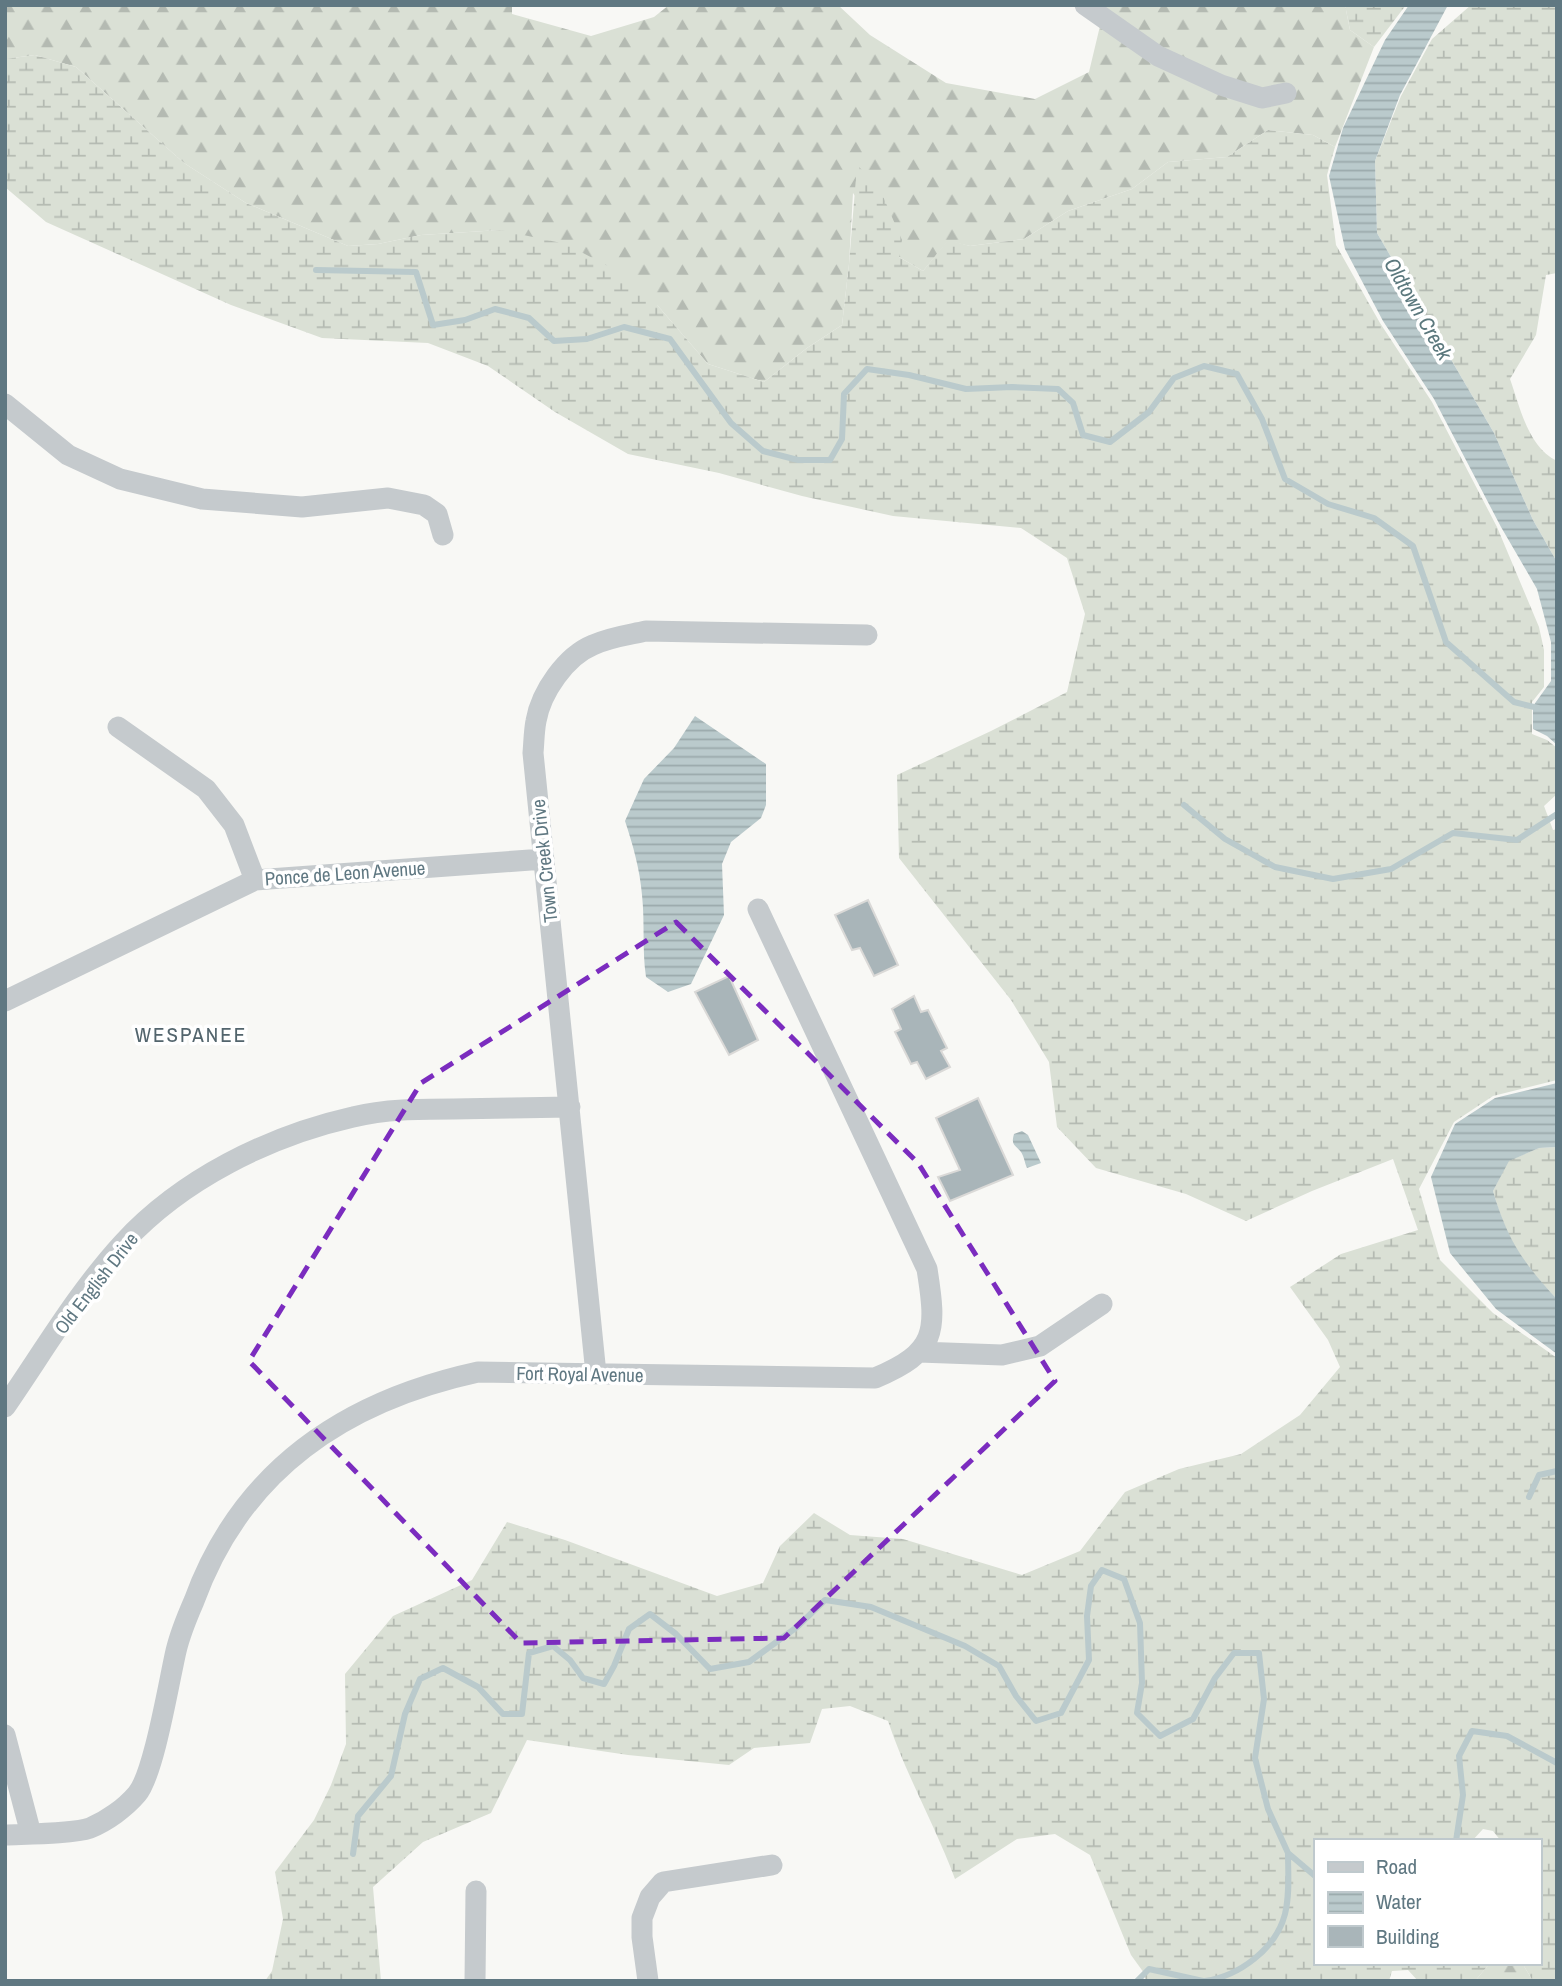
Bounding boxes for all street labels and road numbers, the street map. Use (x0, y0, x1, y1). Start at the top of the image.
street label: Town Creek Drive (525, 798, 563, 924)
street label: Ponce de Leon Avenue (264, 854, 426, 892)
street label: Old English Drive (48, 1227, 144, 1339)
street label: Fort Royal Avenue (516, 1360, 644, 1388)

